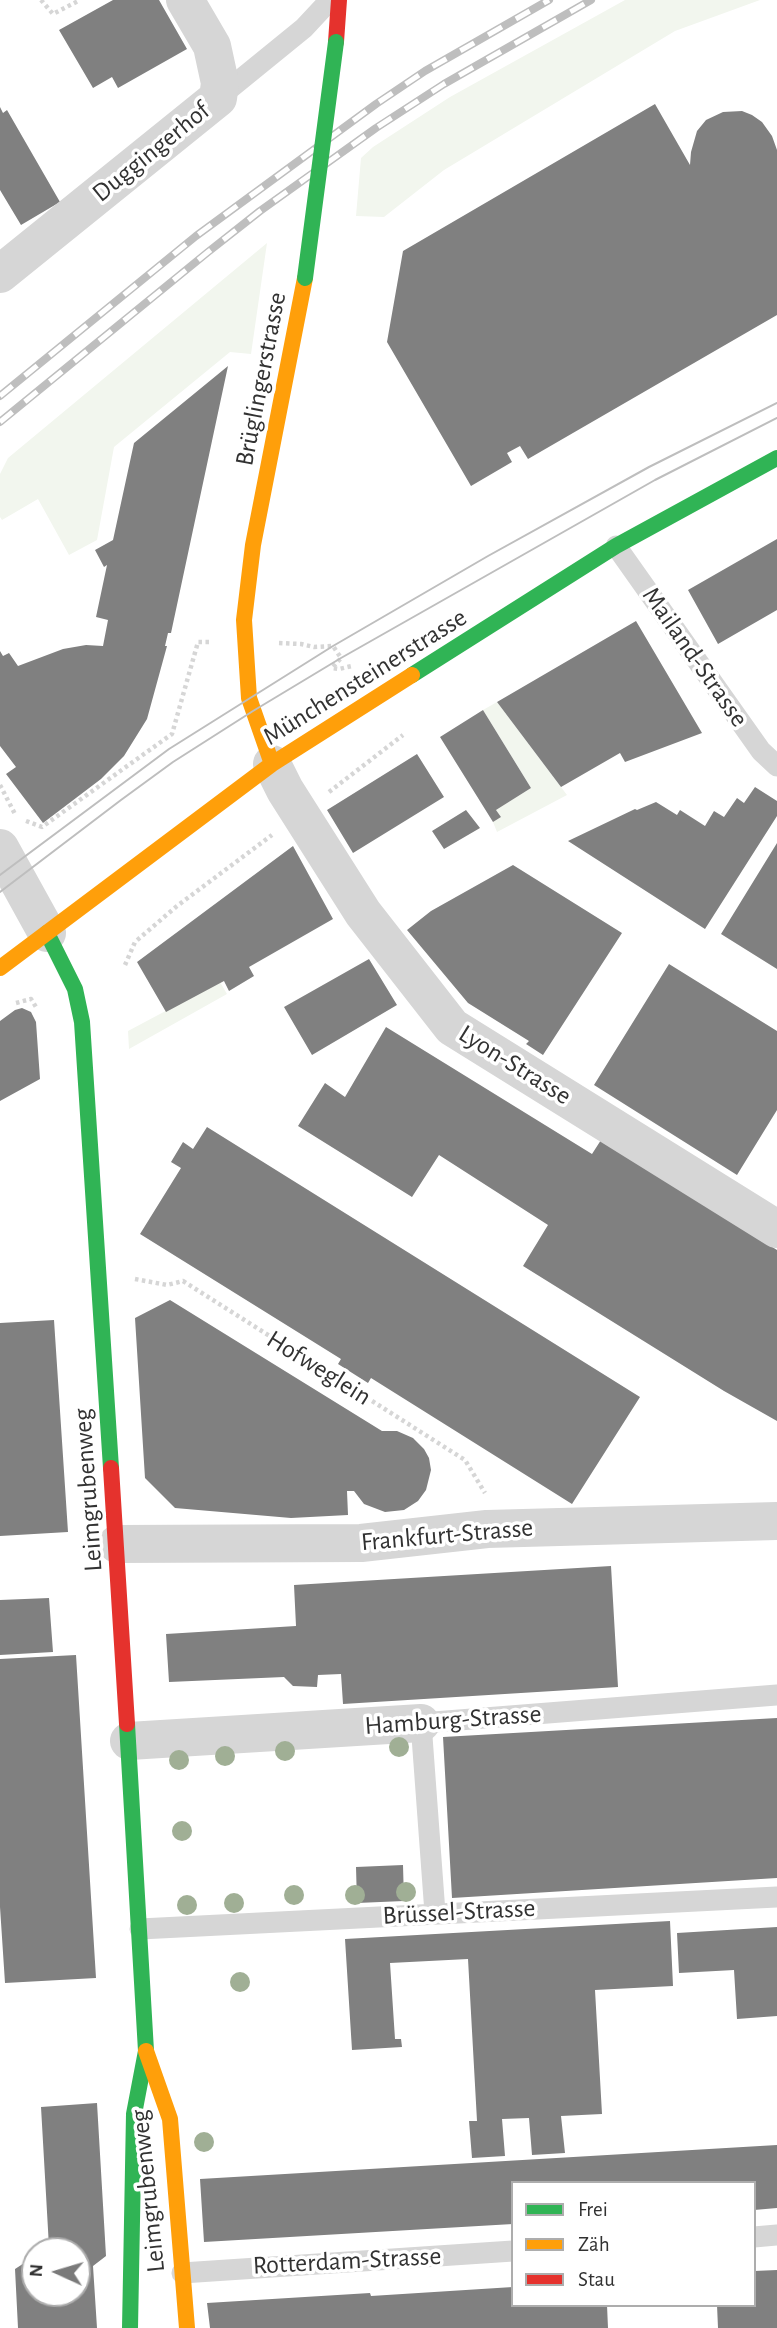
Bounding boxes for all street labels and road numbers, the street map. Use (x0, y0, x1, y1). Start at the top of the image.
street label: Duggingerhof (86, 95, 216, 209)
street label: Brüglingerstrasse (229, 289, 293, 469)
street label: Mailand-Strasse (635, 581, 755, 733)
street label: Münchensteinerstrasse (257, 602, 473, 752)
street label: Lyon-Strasse (453, 1018, 577, 1112)
street label: Hofweglein (261, 1324, 377, 1412)
street label: Leimgrubenweg (67, 1407, 109, 1573)
street label: Frankfurt-Strasse (360, 1512, 534, 1558)
street label: Hamburg-Strasse (364, 1698, 542, 1742)
street label: Brüssel-Strasse (382, 1892, 536, 1932)
street label: Leimgrubenweg (124, 2108, 172, 2274)
street label: Rotterdam-Strasse (252, 2240, 442, 2282)

